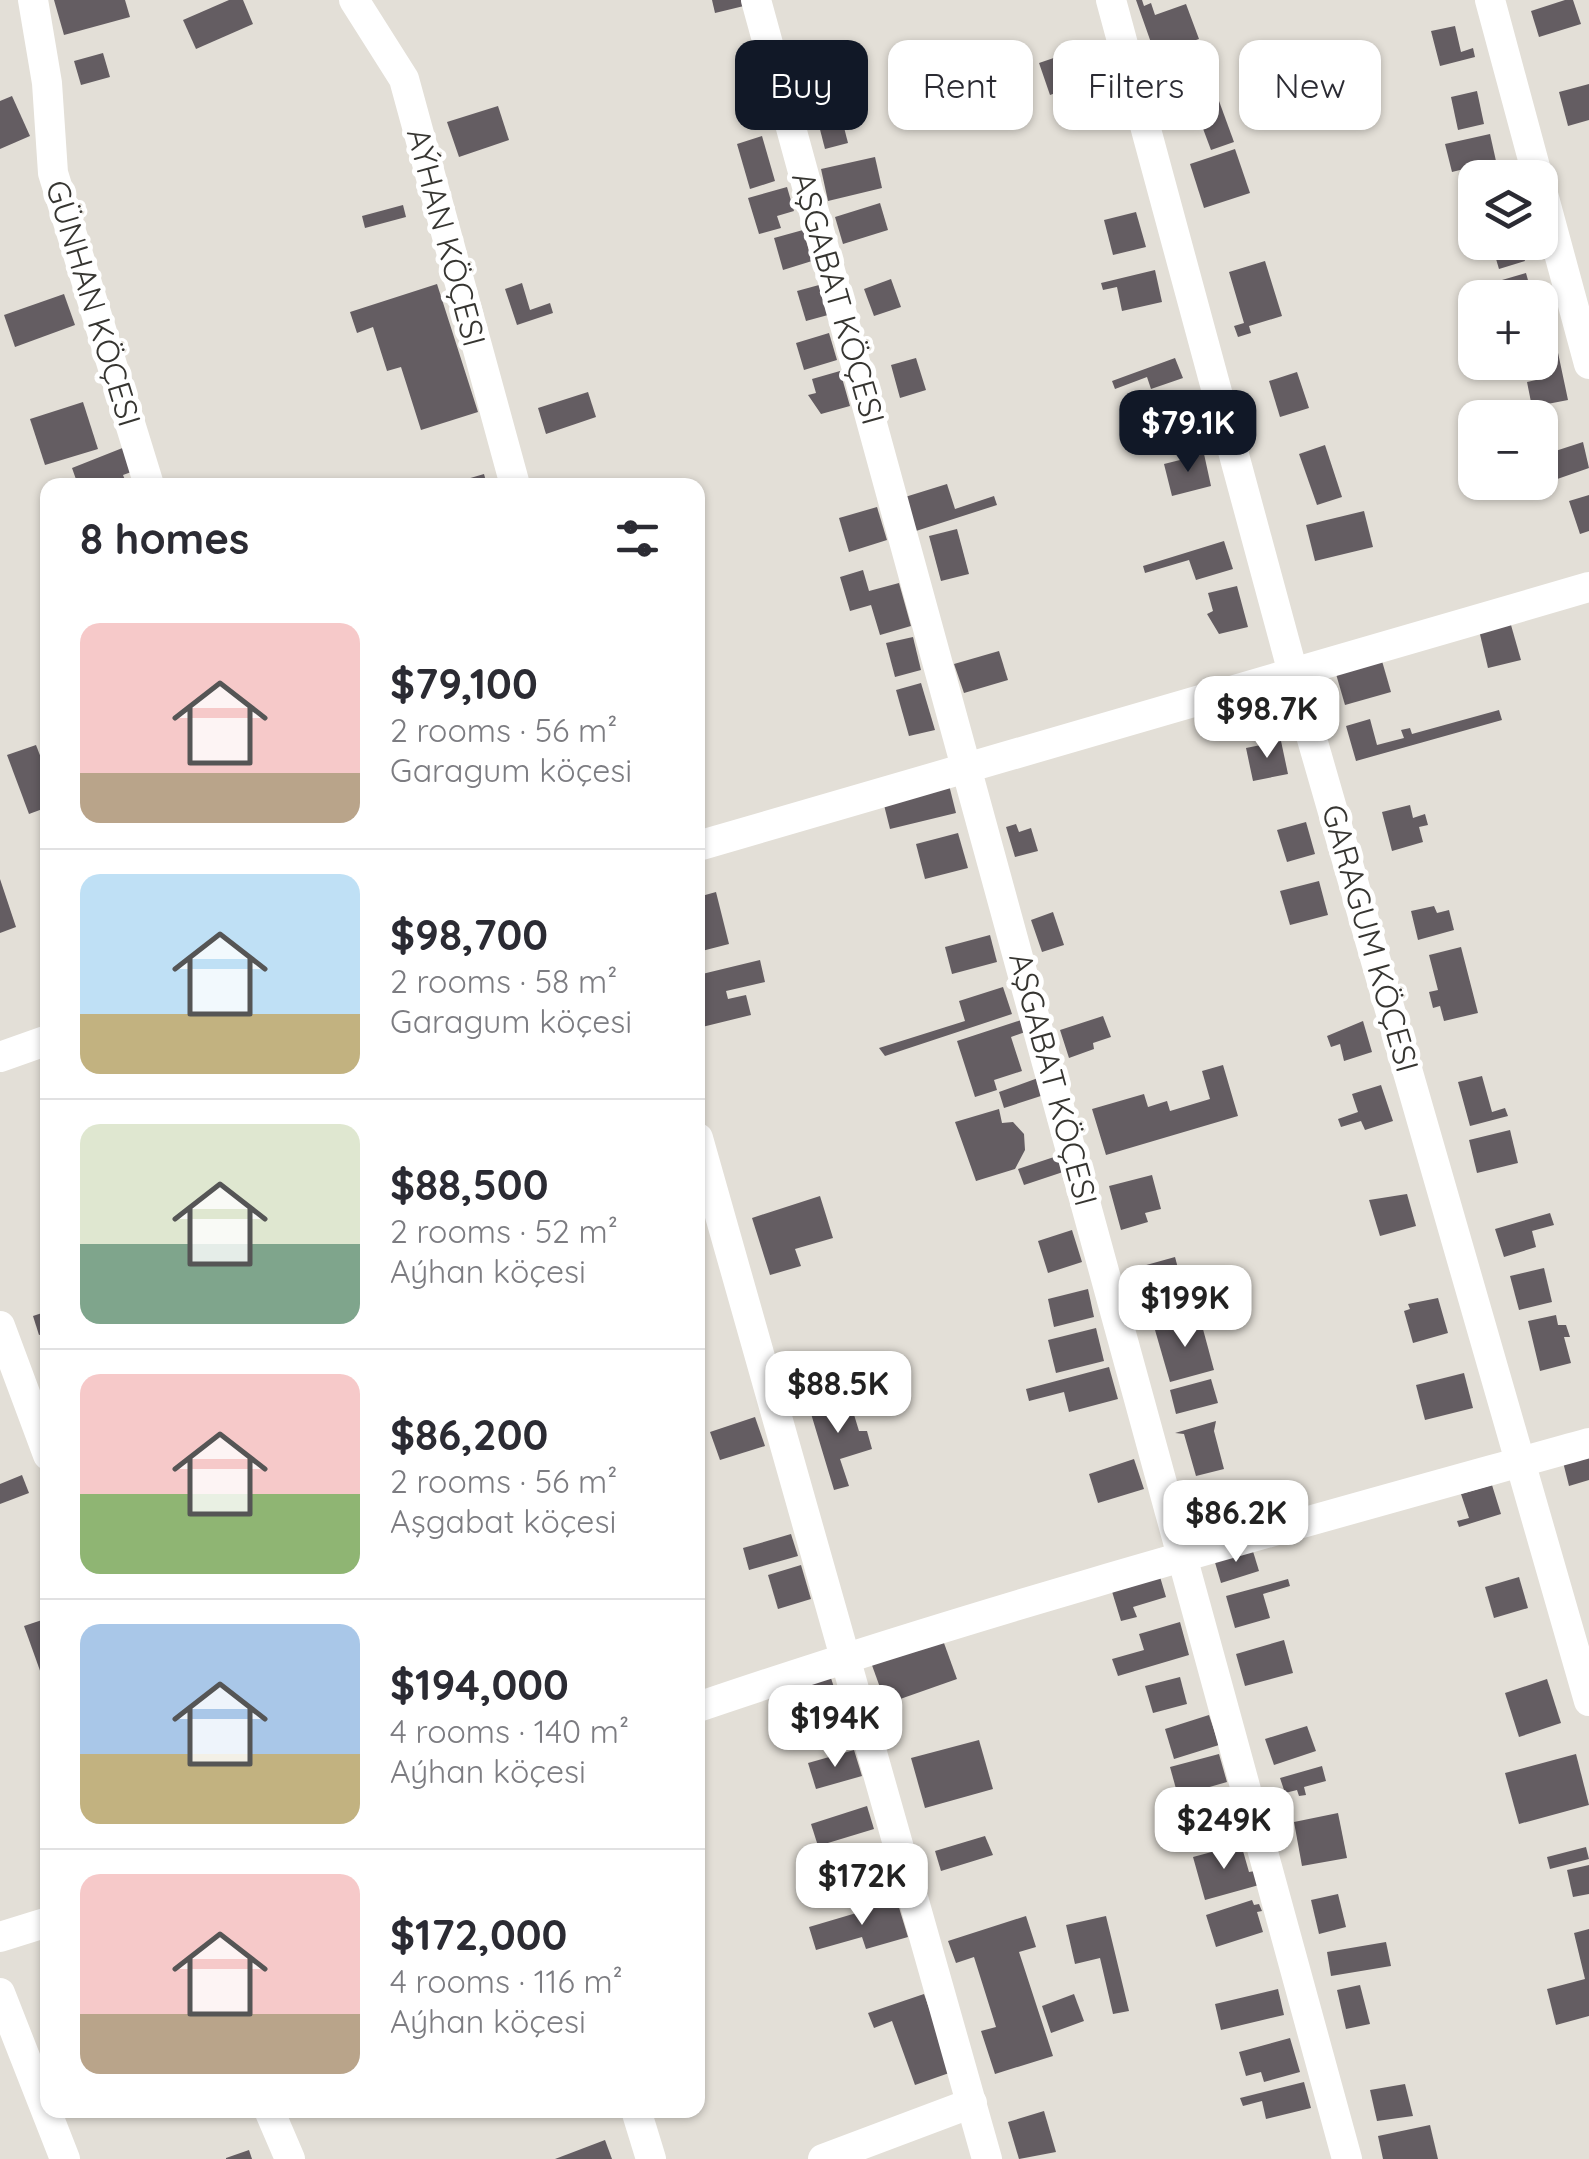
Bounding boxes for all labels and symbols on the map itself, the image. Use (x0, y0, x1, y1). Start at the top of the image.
street label: AÝHAN KÖÇESI (399, 124, 495, 350)
street label: AŞGABAT KÖÇESI (784, 167, 894, 429)
street label: GÜNHAN KÖÇESI (38, 175, 150, 431)
pin: $79.1K (1107, 390, 1269, 475)
pin: $98.7K (1186, 676, 1348, 761)
street label: GARAGUM KÖÇESI (1314, 800, 1428, 1076)
street label: AŞGABAT KÖÇESI (1001, 948, 1107, 1210)
pin: $199K (1115, 1265, 1255, 1350)
pin: $88.5K (757, 1351, 919, 1436)
pin: $86.2K (1155, 1480, 1317, 1565)
pin: $194K (765, 1685, 905, 1770)
pin: $249K (1154, 1787, 1294, 1872)
pin: $172K (792, 1843, 932, 1928)

